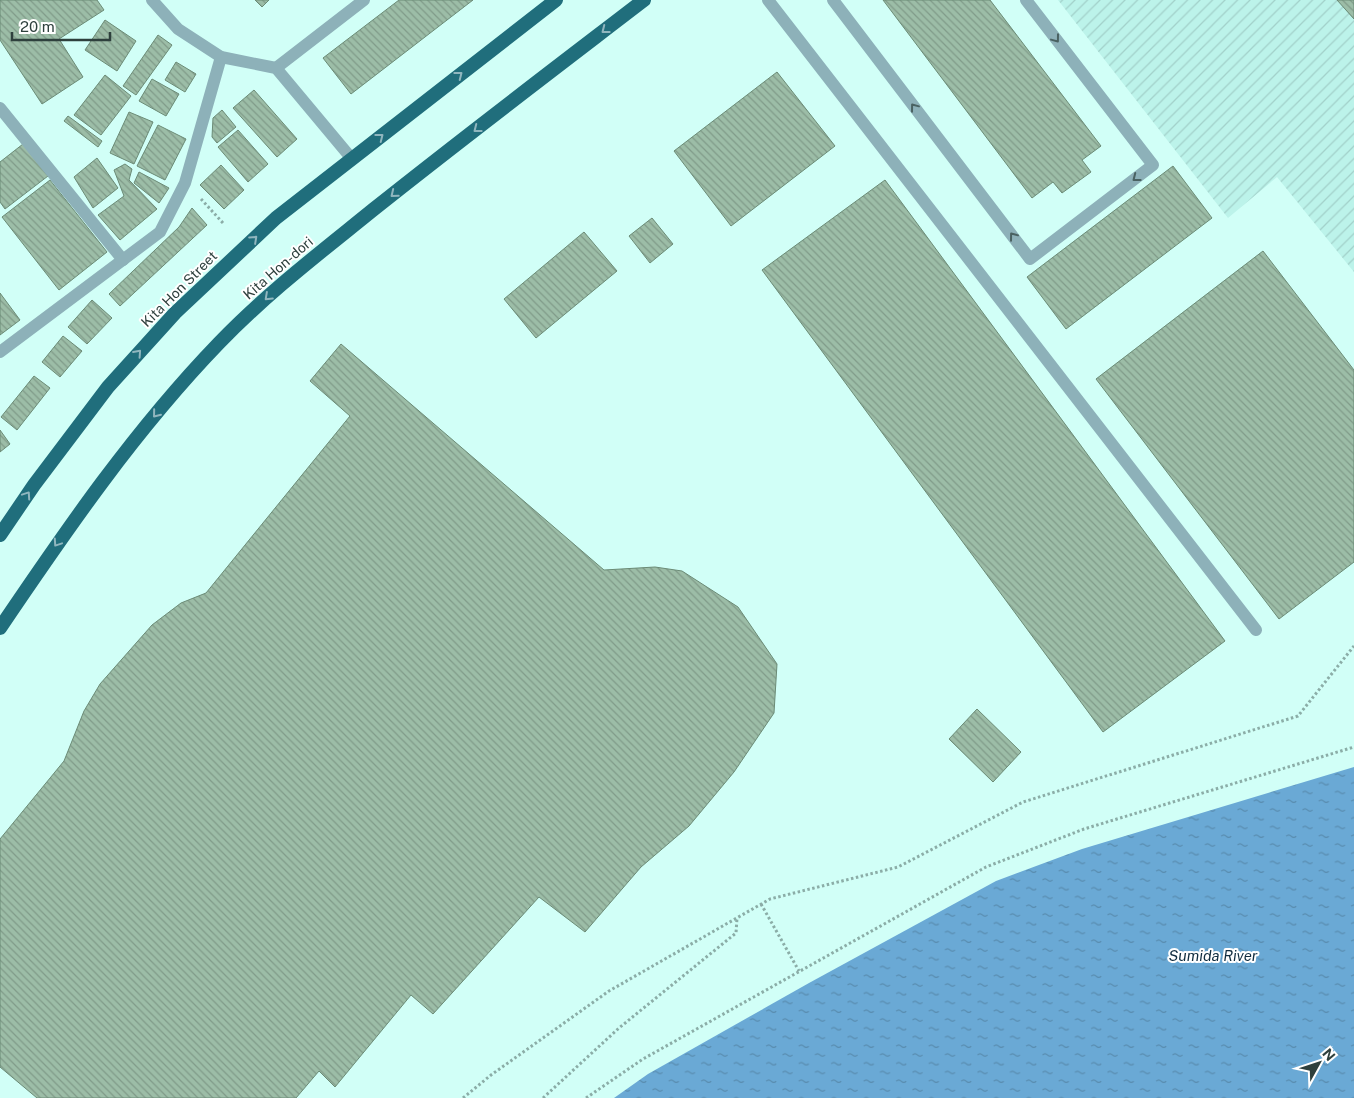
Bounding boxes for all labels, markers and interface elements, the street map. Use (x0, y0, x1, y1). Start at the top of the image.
scale bar (12, 10, 110, 42)
text: 20 m (20, 18, 55, 35)
one-way arrow (602, 24, 611, 33)
one-way arrow (1050, 33, 1059, 43)
one-way arrow (453, 73, 462, 81)
one-way arrow (912, 104, 920, 113)
one-way arrow (474, 123, 483, 131)
one-way arrow (374, 134, 383, 142)
one-way arrow (1133, 172, 1142, 180)
one-way arrow (390, 188, 399, 197)
street label: Kita Hon-dori (240, 233, 316, 303)
one-way arrow (1010, 233, 1018, 242)
one-way arrow (248, 236, 257, 245)
street label: Kita Hon Street (138, 248, 220, 330)
one-way arrow (265, 291, 274, 300)
one-way arrow (133, 350, 142, 359)
one-way arrow (153, 408, 161, 417)
one-way arrow (21, 491, 30, 500)
one-way arrow (54, 538, 64, 547)
water label: Sumida River (1168, 947, 1258, 964)
north arrow (1294, 1038, 1344, 1088)
text: N (1319, 1045, 1339, 1064)

